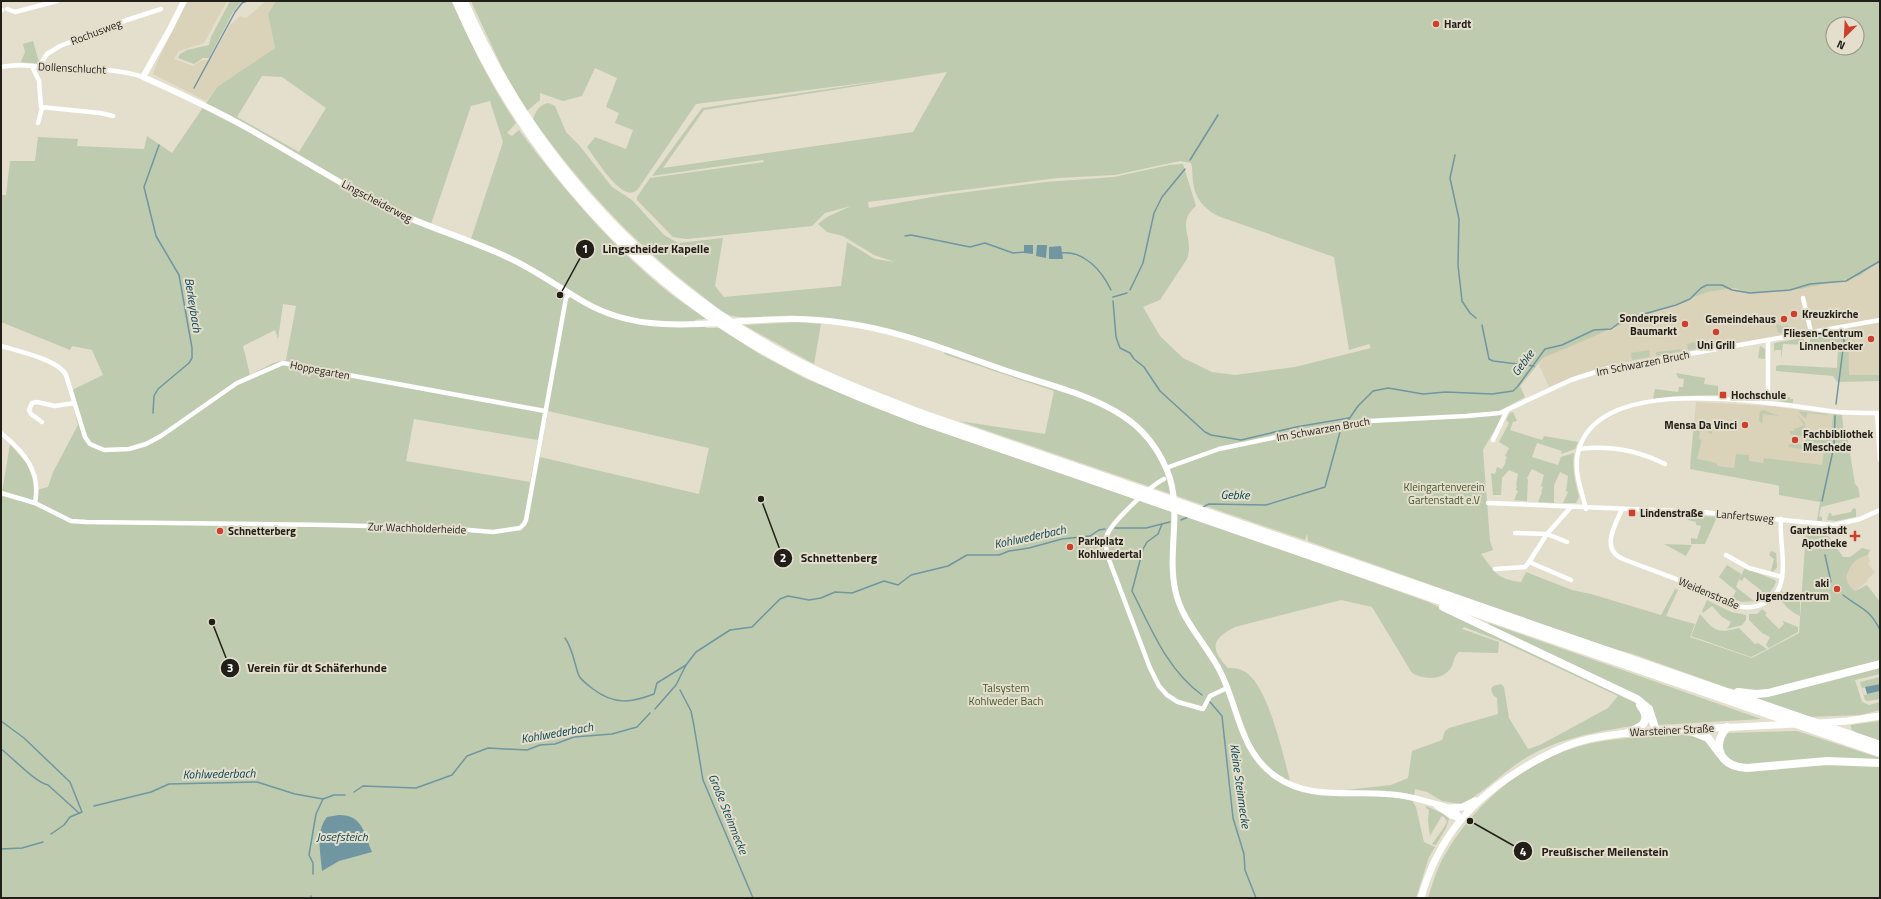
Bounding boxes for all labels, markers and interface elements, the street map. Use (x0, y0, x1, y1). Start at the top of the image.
street label: Rochusweg (68, 15, 124, 49)
place label: Hardt (1444, 16, 1471, 32)
north arrow (1825, 16, 1865, 56)
marker: Hardt (1431, 19, 1441, 29)
text: N (1834, 36, 1848, 54)
street label: Dollenschlucht (38, 58, 107, 78)
street label: Lingscheiderweg (339, 176, 415, 226)
callout: Lingscheider Kapelle (575, 237, 718, 261)
text: 1 (582, 239, 588, 258)
text: Lingscheider Kapelle (603, 239, 709, 258)
water label: Berkeybach (180, 276, 207, 335)
place label: Kreuzkirche (1802, 306, 1859, 322)
marker: Kreuzkirche (1789, 309, 1799, 319)
place label: Sonderpreis Baumarkt (1620, 310, 1677, 339)
place label: Gemeindehaus (1705, 311, 1776, 327)
marker: Gemeindehaus (1779, 314, 1789, 324)
marker: Sonderpreis Baumarkt (1680, 319, 1690, 329)
place label: Fliesen-Centrum Linnenbecker (1783, 325, 1863, 354)
marker: Uni Grill (1711, 327, 1721, 337)
marker: Fliesen-Centrum Linnenbecker (1866, 334, 1876, 344)
place label: Uni Grill (1697, 337, 1735, 353)
water label: Gebke (1506, 344, 1540, 380)
street label: Im Schwarzen Bruch (1595, 346, 1691, 380)
street label: Hoppegarten (289, 356, 351, 384)
place label: Hochschule (1731, 387, 1786, 403)
marker: Hochschule (1718, 390, 1728, 400)
street label: Im Schwarzen Bruch (1275, 413, 1371, 445)
place label: Mensa Da Vinci (1664, 417, 1737, 433)
marker: Mensa Da Vinci (1740, 420, 1750, 430)
place label: Fachbibliothek Meschede (1803, 426, 1873, 455)
marker: Fachbibliothek Meschede (1790, 435, 1800, 445)
park label: Kleingartenverein Gartenstadt e.V (1403, 479, 1485, 508)
water label: Gebke (1220, 485, 1251, 504)
place label: Lindenstraße (1640, 505, 1703, 521)
street label: Lanfertsweg (1715, 506, 1775, 527)
marker: Lindenstraße (1627, 508, 1637, 518)
street label: Zur Wachholderheide (368, 518, 467, 538)
water label: Kohlwederbach (992, 519, 1068, 553)
place label: Gartenstadt Apotheke (1790, 522, 1847, 551)
place label: Schnetterberg (228, 523, 296, 539)
marker: Schnetterberg (215, 526, 225, 536)
marker: Gartenstadt Apotheke (1850, 531, 1860, 541)
place label: Parkplatz Kohlwedertal (1078, 533, 1142, 562)
marker: Parkplatz Kohlwedertal (1065, 542, 1075, 552)
callout: Schnettenberg (773, 546, 885, 570)
text: 2 (780, 548, 786, 567)
text: Schnettenberg (801, 548, 878, 567)
street label: Weidenstraße (1676, 573, 1742, 613)
place label: aki Jugendzentrum (1756, 575, 1829, 604)
marker: aki Jugendzentrum (1832, 584, 1842, 594)
callout: Verein für dt Schäferhunde (220, 656, 395, 680)
text: 3 (227, 658, 233, 677)
text: Verein für dt Schäferhunde (247, 658, 387, 677)
park label: Talsystem Kohlweder Bach (969, 680, 1044, 709)
water label: Kohlwederbach (519, 717, 595, 748)
street label: Warsteiner Straße (1629, 720, 1715, 740)
water label: Kleine Steinmecke (1225, 742, 1256, 831)
water label: Kohlwederbach (182, 763, 257, 784)
water label: Große Steinmecke (704, 771, 754, 858)
water label: Josefsteich (316, 827, 369, 846)
callout: Preußischer Meilenstein (1513, 839, 1676, 863)
text: 4 (1520, 842, 1527, 861)
text: Preußischer Meilenstein (1542, 842, 1668, 861)

